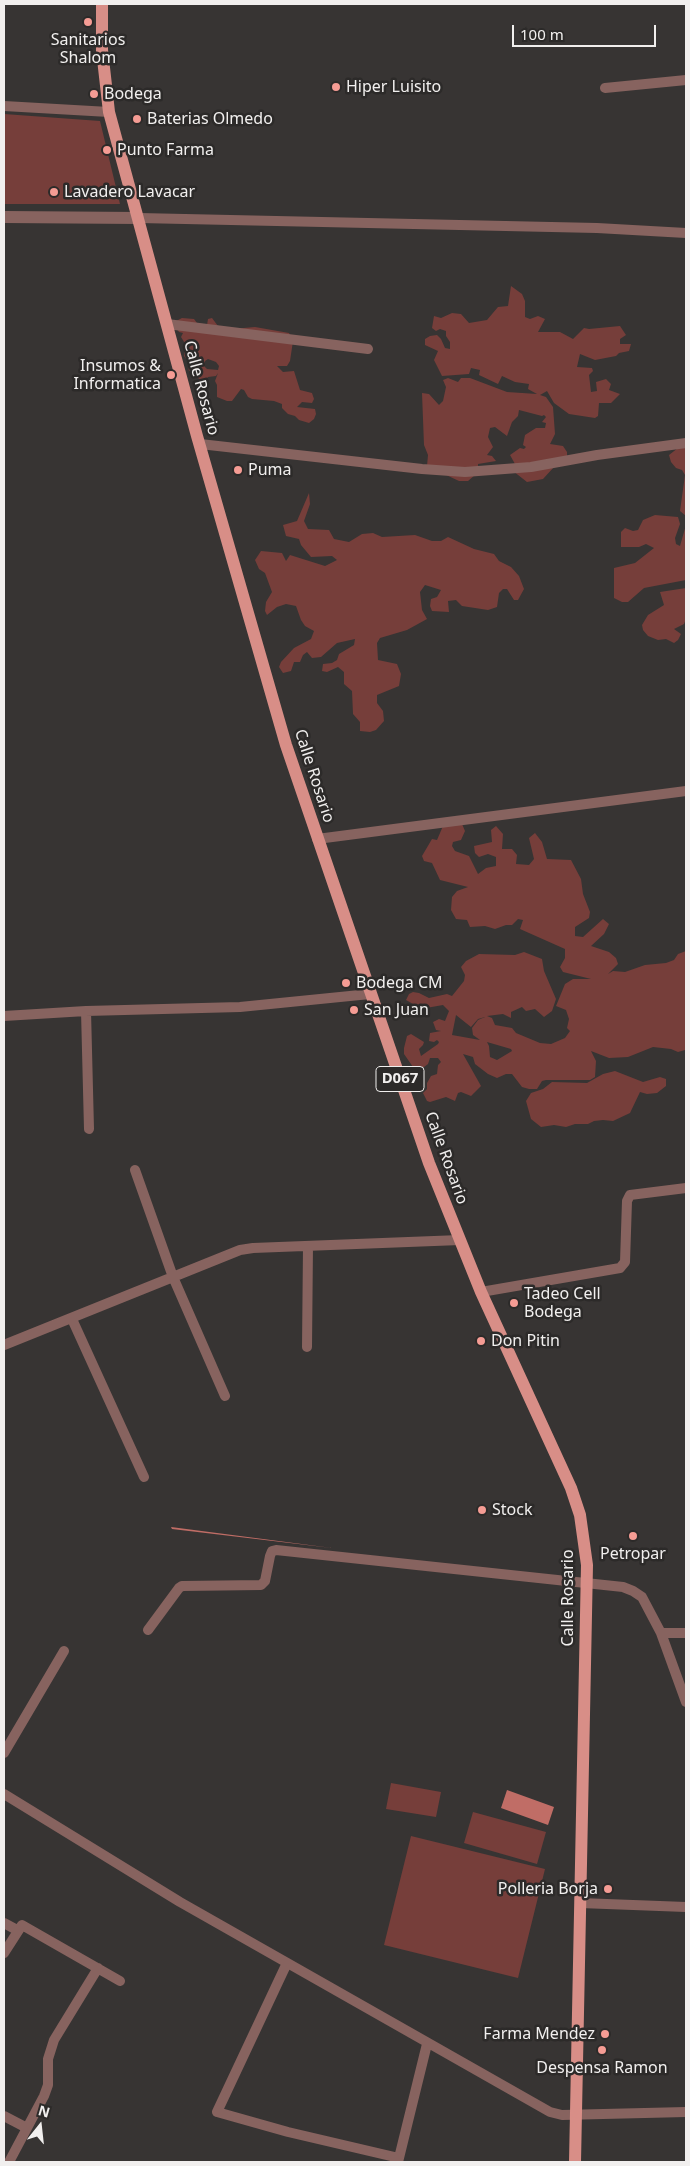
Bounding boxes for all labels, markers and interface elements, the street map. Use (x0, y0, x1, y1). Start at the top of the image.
scale bar (515, 15, 659, 47)
marker: Sanitarios Shalom (82, 16, 94, 28)
text: 100 m (520, 24, 564, 44)
place label: Sanitarios Shalom (51, 30, 125, 68)
place label: Hiper Luisito (346, 77, 441, 97)
marker: Hiper Luisito (330, 81, 342, 93)
place label: Bodega (104, 84, 162, 104)
marker: Bodega (88, 88, 100, 100)
place label: Baterias Olmedo (147, 109, 273, 129)
marker: Baterias Olmedo (131, 113, 143, 125)
place label: Punto Farma (117, 140, 214, 160)
marker: Punto Farma (101, 144, 113, 156)
place label: Lavadero Lavacar (64, 182, 195, 202)
marker: Lavadero Lavacar (48, 186, 60, 198)
street label: Calle Rosario (179, 339, 223, 437)
place label: Insumos & Informatica (73, 356, 161, 394)
marker: Insumos & Informatica (165, 369, 177, 381)
place label: Puma (248, 460, 292, 480)
marker: Puma (232, 464, 244, 476)
street label: Calle Rosario (290, 727, 338, 825)
place label: Bodega CM (356, 973, 443, 993)
marker: Bodega CM (340, 977, 352, 989)
place label: San Juan (364, 1000, 429, 1020)
marker: San Juan (348, 1004, 360, 1016)
road number: D067 (376, 1066, 424, 1092)
street label: Calle Rosario (420, 1109, 472, 1207)
place label: Tadeo Cell Bodega (524, 1284, 601, 1322)
marker: Tadeo Cell Bodega (508, 1297, 520, 1309)
place label: Don Pitin (491, 1331, 560, 1351)
marker: Don Pitin (475, 1335, 487, 1347)
place label: Stock (492, 1500, 532, 1520)
marker: Stock (476, 1504, 488, 1516)
marker: Petropar (627, 1530, 639, 1542)
place label: Petropar (600, 1544, 666, 1564)
street label: Calle Rosario (558, 1549, 578, 1647)
place label: Polleria Borja (498, 1879, 598, 1899)
marker: Polleria Borja (602, 1883, 614, 1895)
place label: Farma Mendez (483, 2024, 595, 2044)
marker: Farma Mendez (599, 2028, 611, 2040)
marker: Despensa Ramon (596, 2044, 608, 2056)
place label: Despensa Ramon (536, 2058, 668, 2078)
text: N (36, 2100, 52, 2122)
north arrow (15, 2101, 65, 2151)

